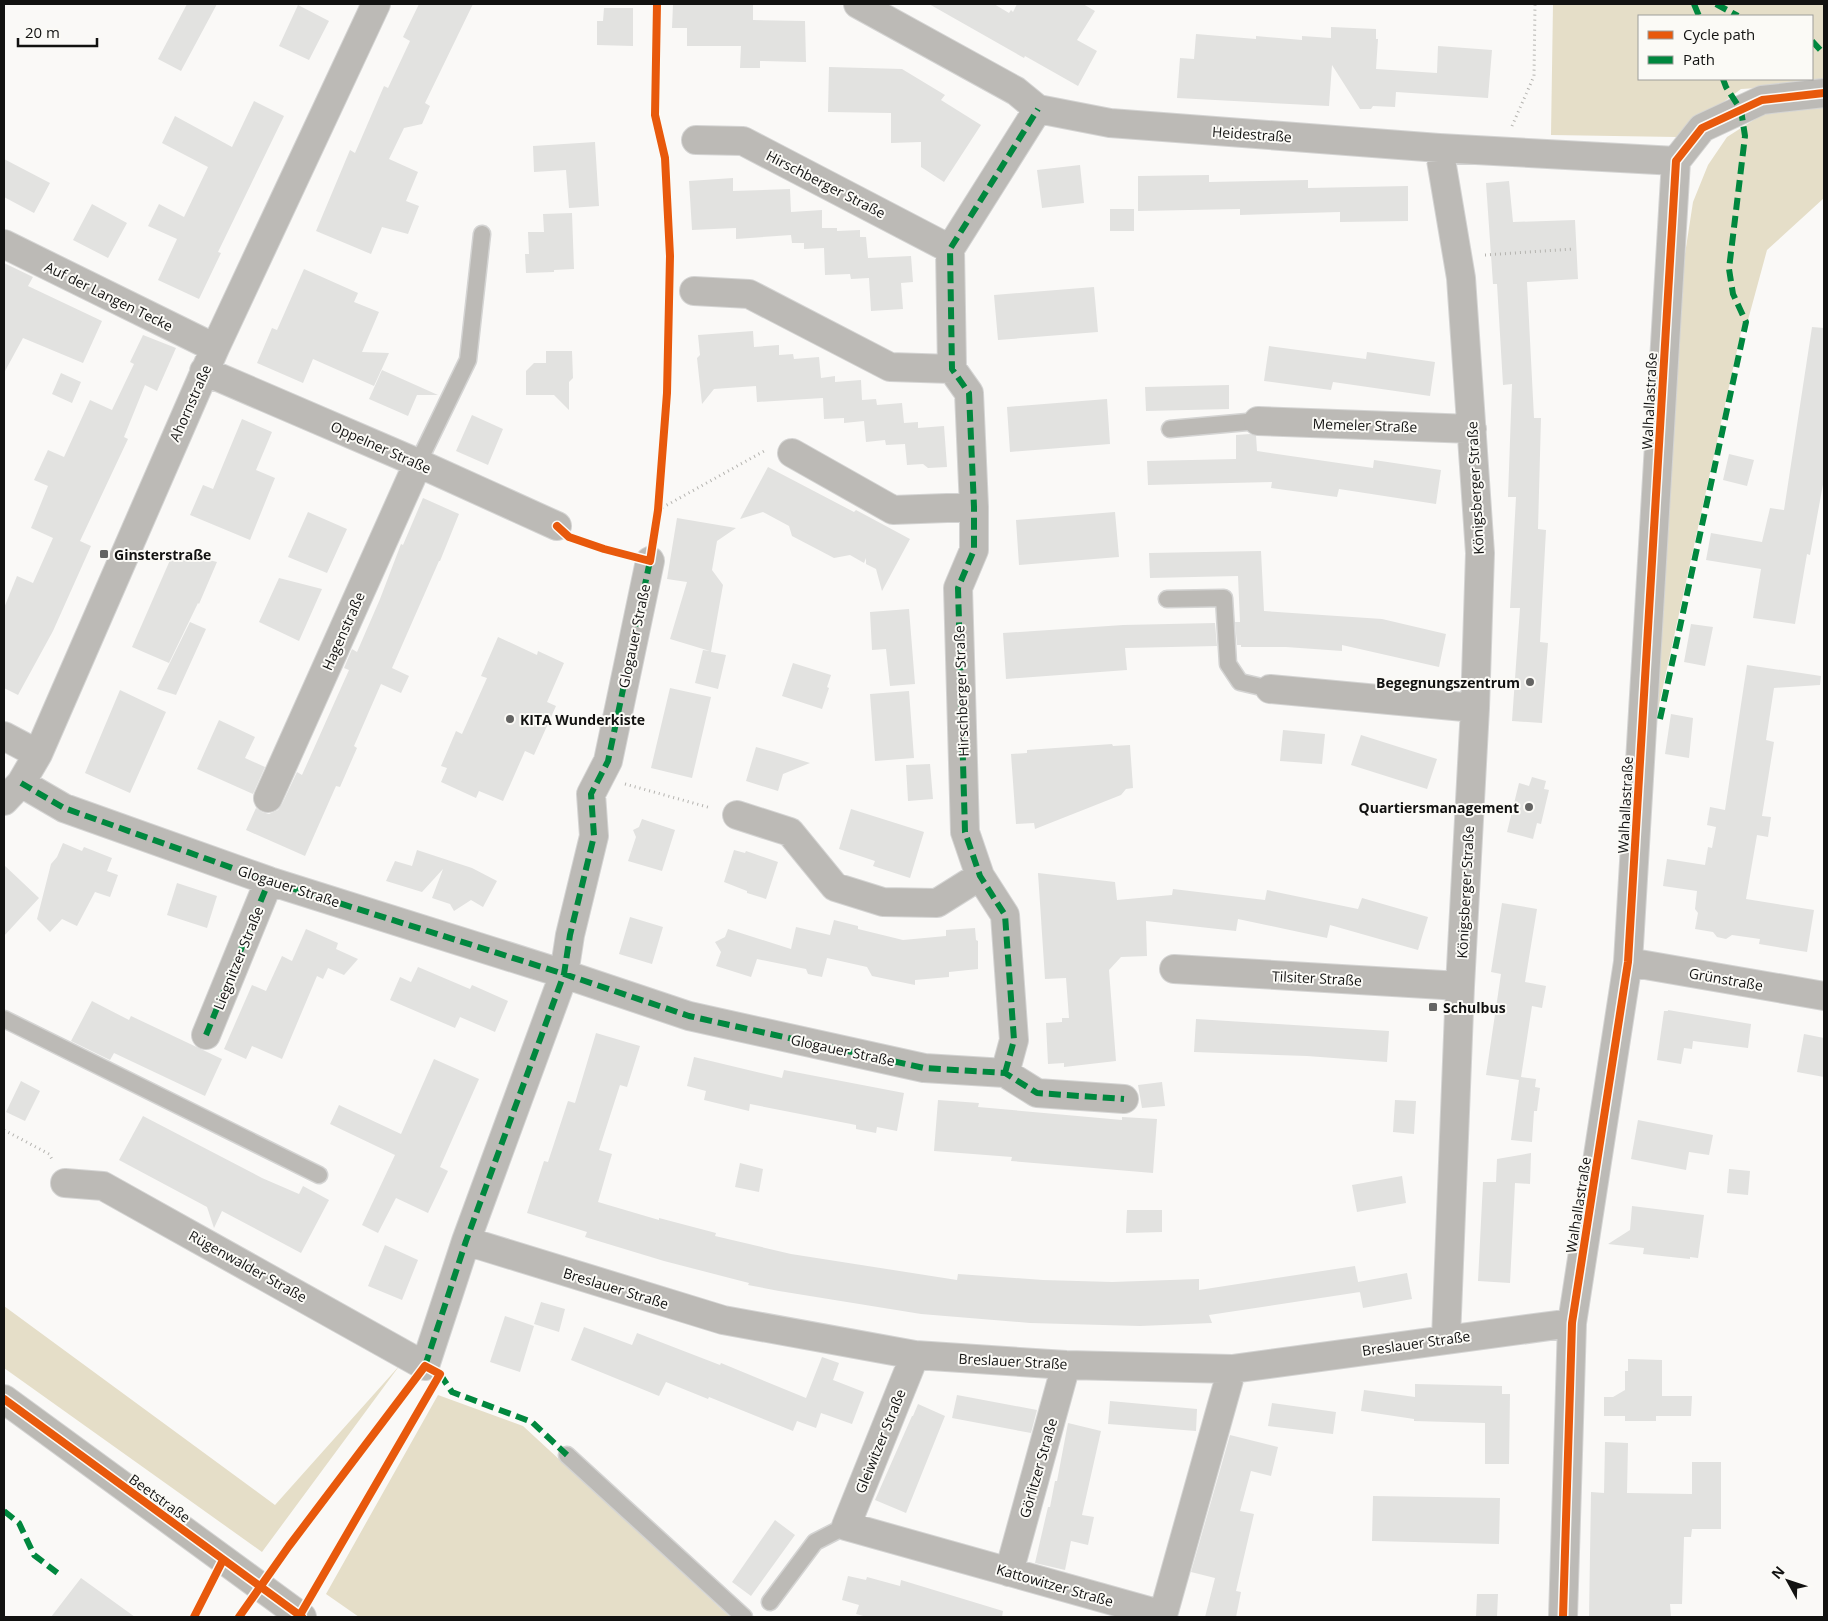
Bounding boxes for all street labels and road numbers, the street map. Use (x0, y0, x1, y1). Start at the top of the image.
street label: Heidestraße (1211, 122, 1293, 146)
street label: Hirschberger Straße (763, 146, 889, 222)
street label: Auf der Langen Tecke (42, 257, 176, 335)
street label: Walhallastraße (1637, 352, 1661, 450)
street label: Ahornstraße (165, 362, 215, 444)
street label: Memeler Straße (1312, 414, 1418, 436)
street label: Oppelner Straße (328, 416, 434, 478)
street label: Königsberger Straße (1462, 421, 1488, 555)
street label: Glogauer Straße (614, 582, 654, 690)
street label: Hagenstraße (317, 589, 369, 673)
street label: Hirschberger Straße (949, 625, 973, 757)
street label: Walhallastraße (1613, 756, 1637, 854)
street label: Königsberger Straße (1452, 825, 1478, 959)
street label: Glogauer Straße (236, 861, 342, 911)
street label: Liegnitzer Straße (209, 903, 267, 1013)
street label: Grünstraße (1688, 963, 1765, 995)
street label: Tilsiter Straße (1272, 966, 1363, 990)
street label: Glogauer Straße (789, 1030, 897, 1070)
street label: Walhallastraße (1561, 1155, 1595, 1254)
street label: Rügenwalder Straße (186, 1226, 310, 1306)
street label: Breslauer Straße (561, 1263, 671, 1313)
street label: Breslauer Straße (1361, 1326, 1472, 1360)
street label: Breslauer Straße (958, 1349, 1068, 1373)
street label: Gleiwitzer Straße (850, 1386, 910, 1496)
street label: Görlitzer Straße (1015, 1416, 1061, 1520)
street label: Beetstraße (125, 1469, 195, 1527)
street label: Kattowitzer Straße (994, 1559, 1116, 1611)

